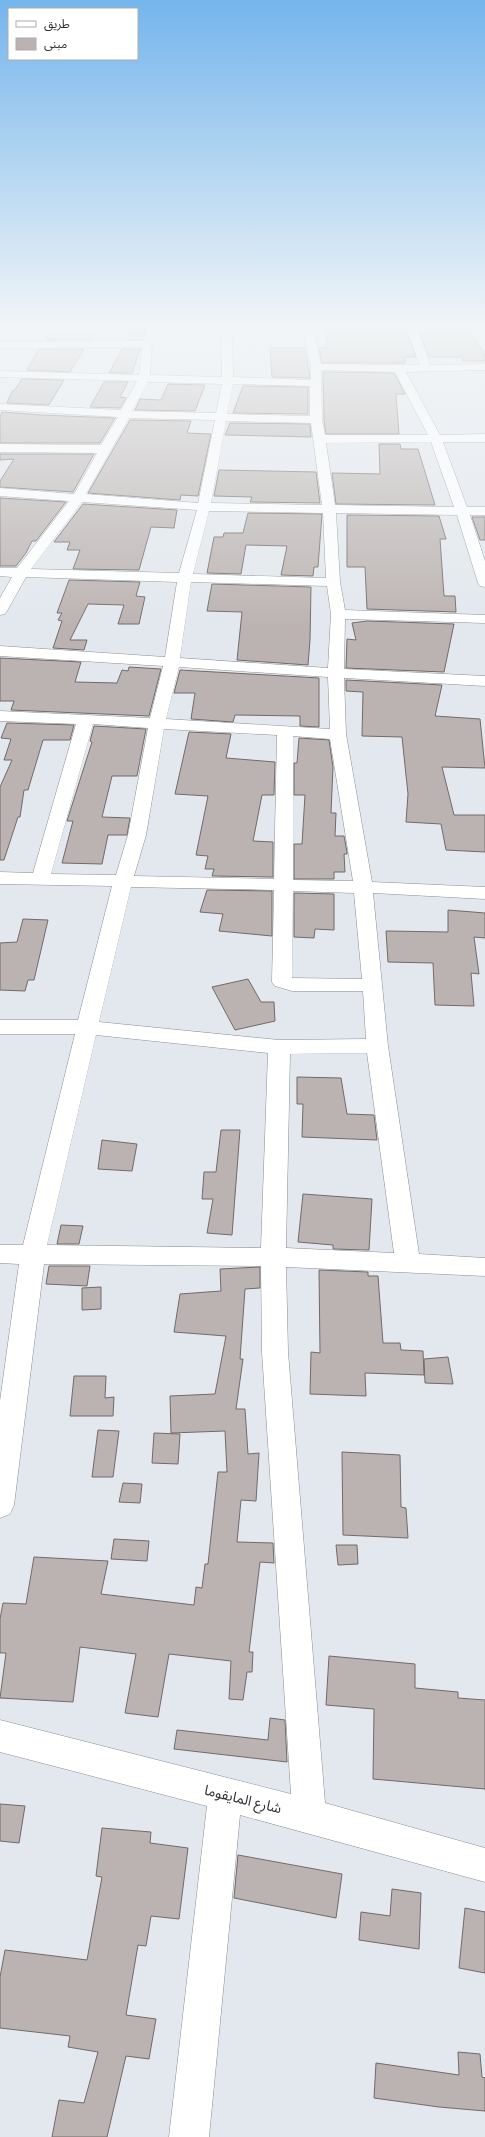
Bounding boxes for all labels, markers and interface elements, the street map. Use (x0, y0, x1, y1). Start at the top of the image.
legend (8, 8, 138, 60)
text: طريق (44, 17, 70, 32)
text: مبنى (44, 37, 67, 51)
street label: شارع المايقوما (202, 1782, 283, 1819)

